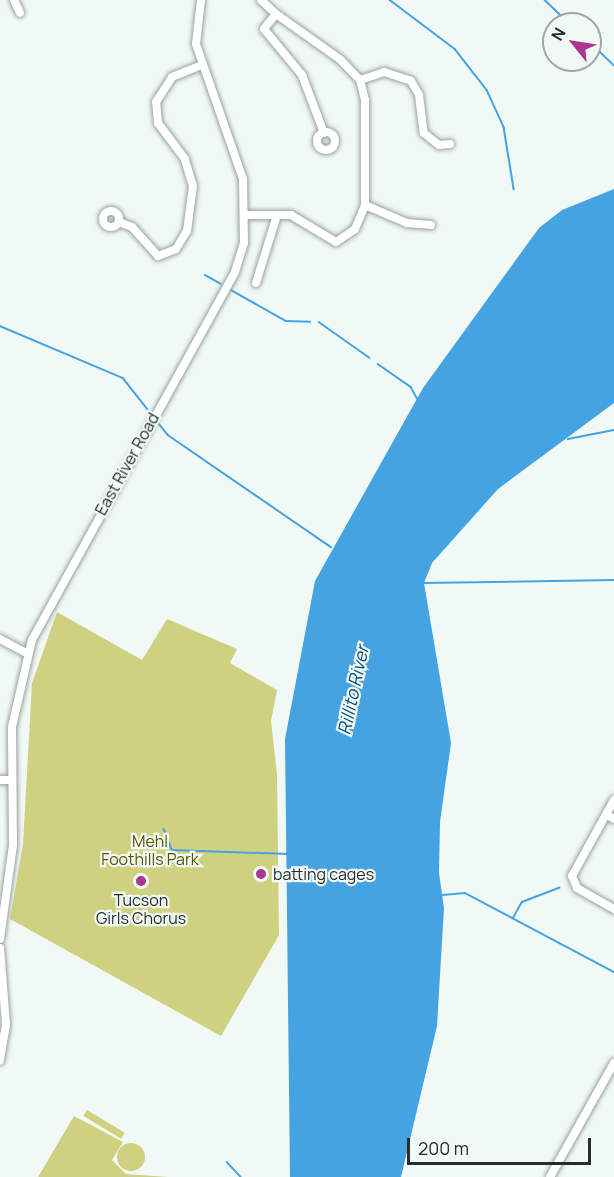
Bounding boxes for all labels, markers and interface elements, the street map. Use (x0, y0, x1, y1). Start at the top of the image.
north arrow (542, 12, 602, 72)
text: N (546, 24, 571, 44)
street label: East River Road (91, 410, 163, 518)
water label: Rillito River (333, 643, 373, 737)
park label: Mehl Foothills Park (101, 831, 199, 869)
place label: batting cages (273, 864, 374, 884)
marker: batting cages (254, 867, 268, 881)
marker: Tucson Girls Chorus (134, 874, 148, 888)
place label: Tucson Girls Chorus (96, 890, 186, 928)
scale bar (410, 1126, 594, 1164)
text: 200 m (418, 1136, 469, 1160)

